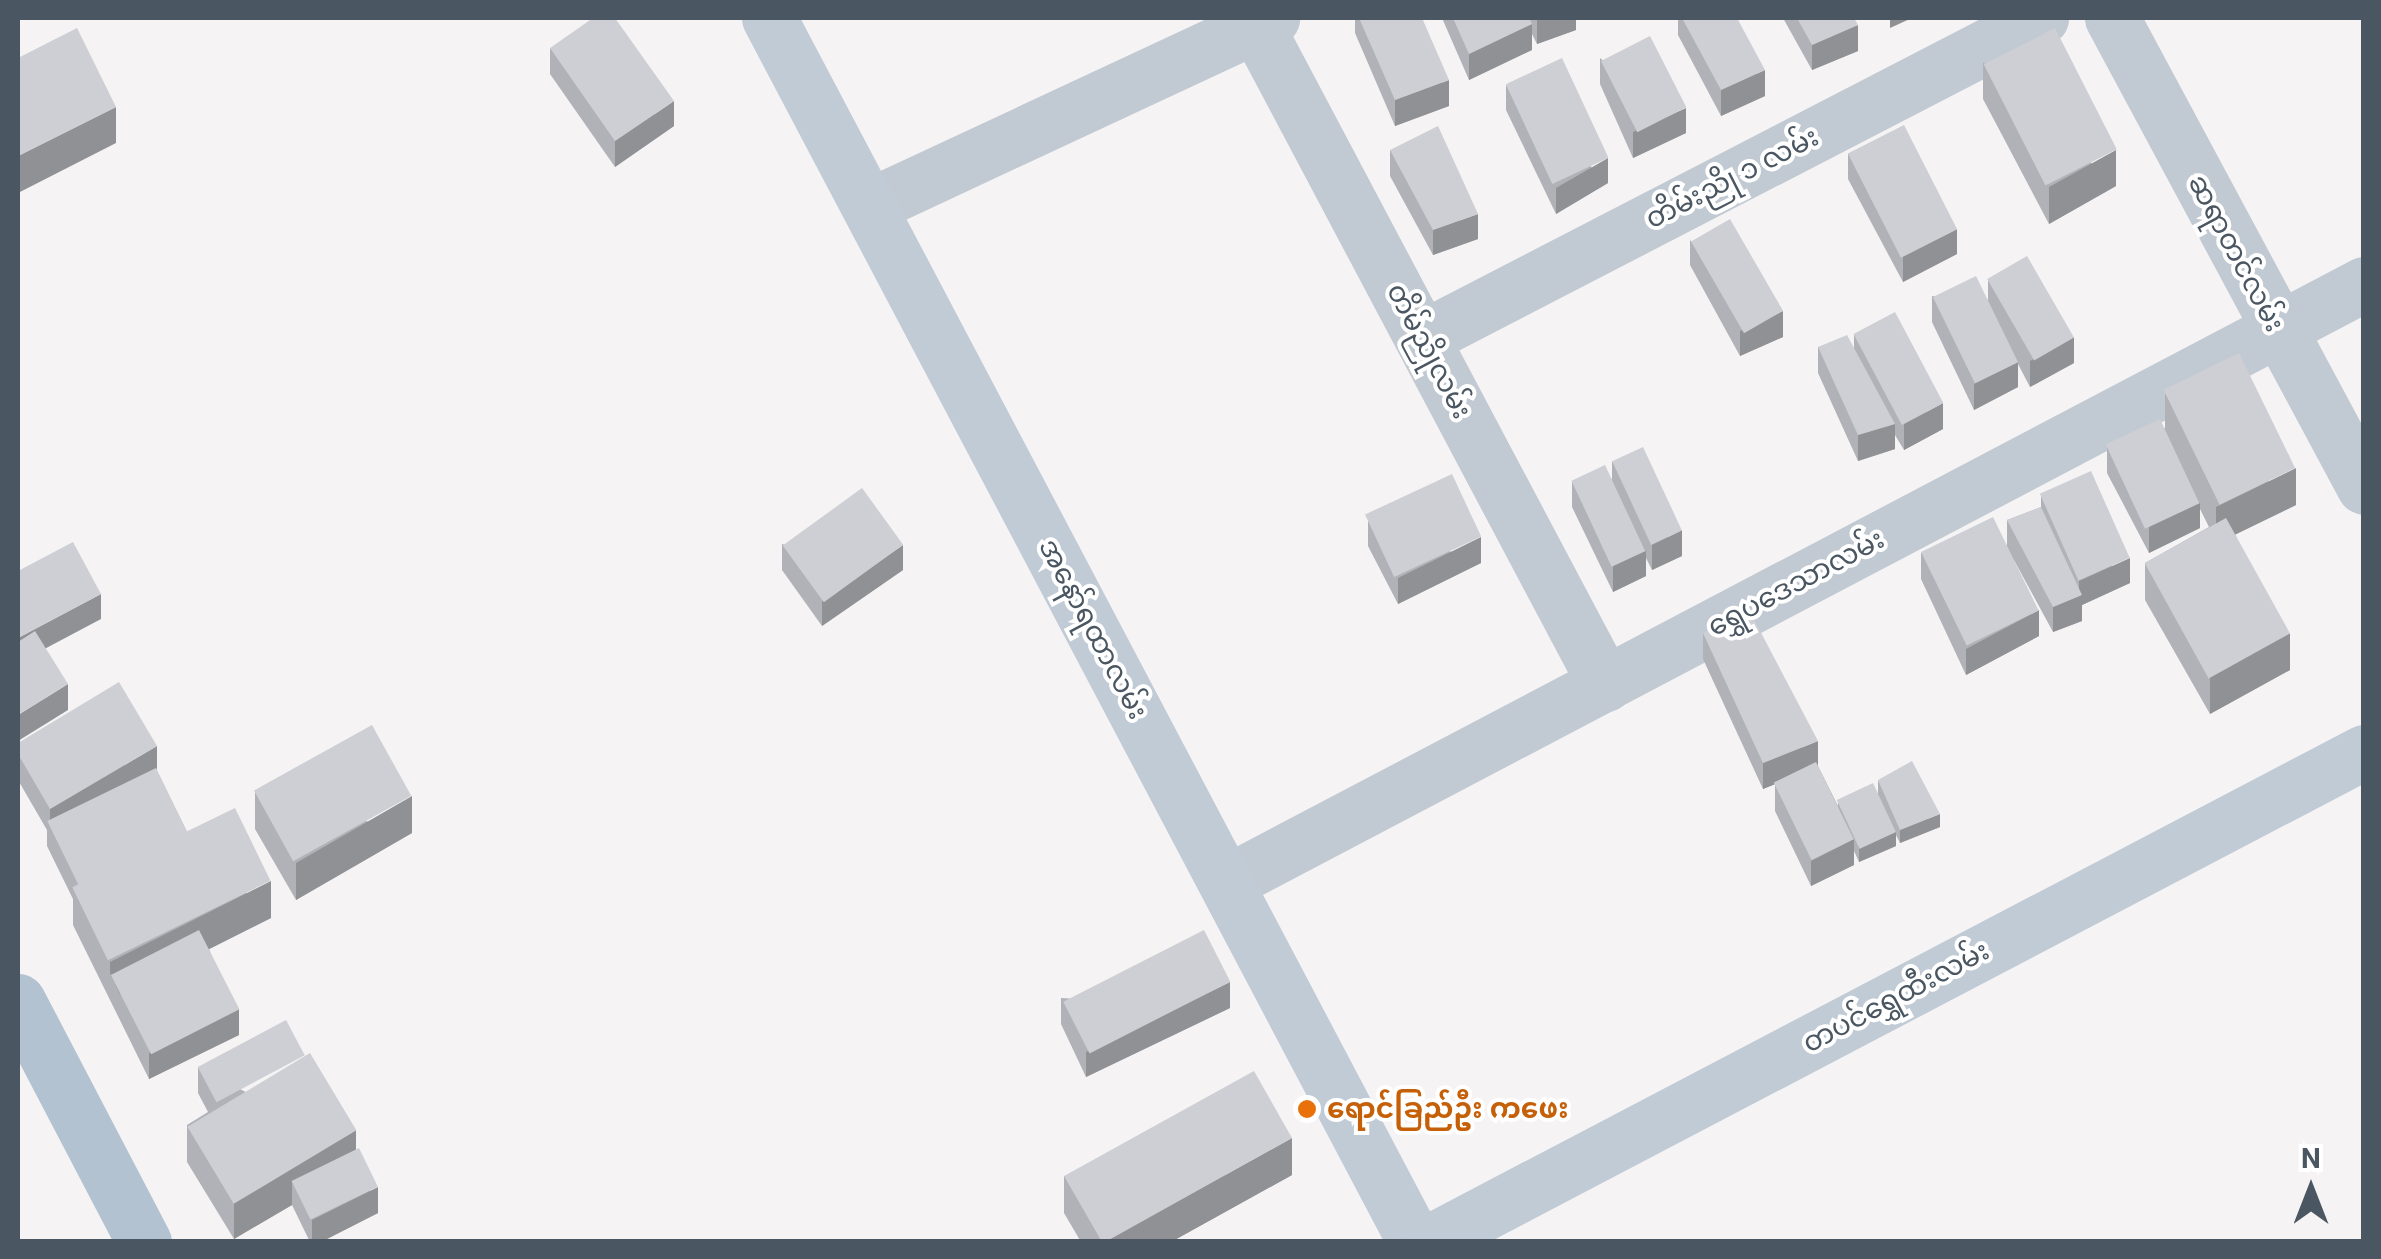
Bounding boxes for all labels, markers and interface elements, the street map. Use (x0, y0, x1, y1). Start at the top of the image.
street label: တိမ်းညို ၁ လမ်း (1640, 120, 1824, 236)
street label: ဆရာတင်လမ်း (2180, 169, 2292, 337)
street label: တိမ်ညိုလမ်း (1379, 277, 1479, 425)
street label: ရွှေပဒေသာလမ်း (1702, 522, 1890, 644)
street label: အနော်ရထာလမ်း (1031, 533, 1155, 725)
street label: တပင်ရွှေထီးလမ်း (1797, 934, 1995, 1060)
place label: ရောင်ခြည်ဦး ကဖေး (1327, 1092, 1569, 1126)
marker: ရောင်ခြည်ဦး ကဖေး (1296, 1098, 1318, 1120)
north arrow (2261, 1139, 2361, 1239)
text: N (2301, 1142, 2321, 1175)

